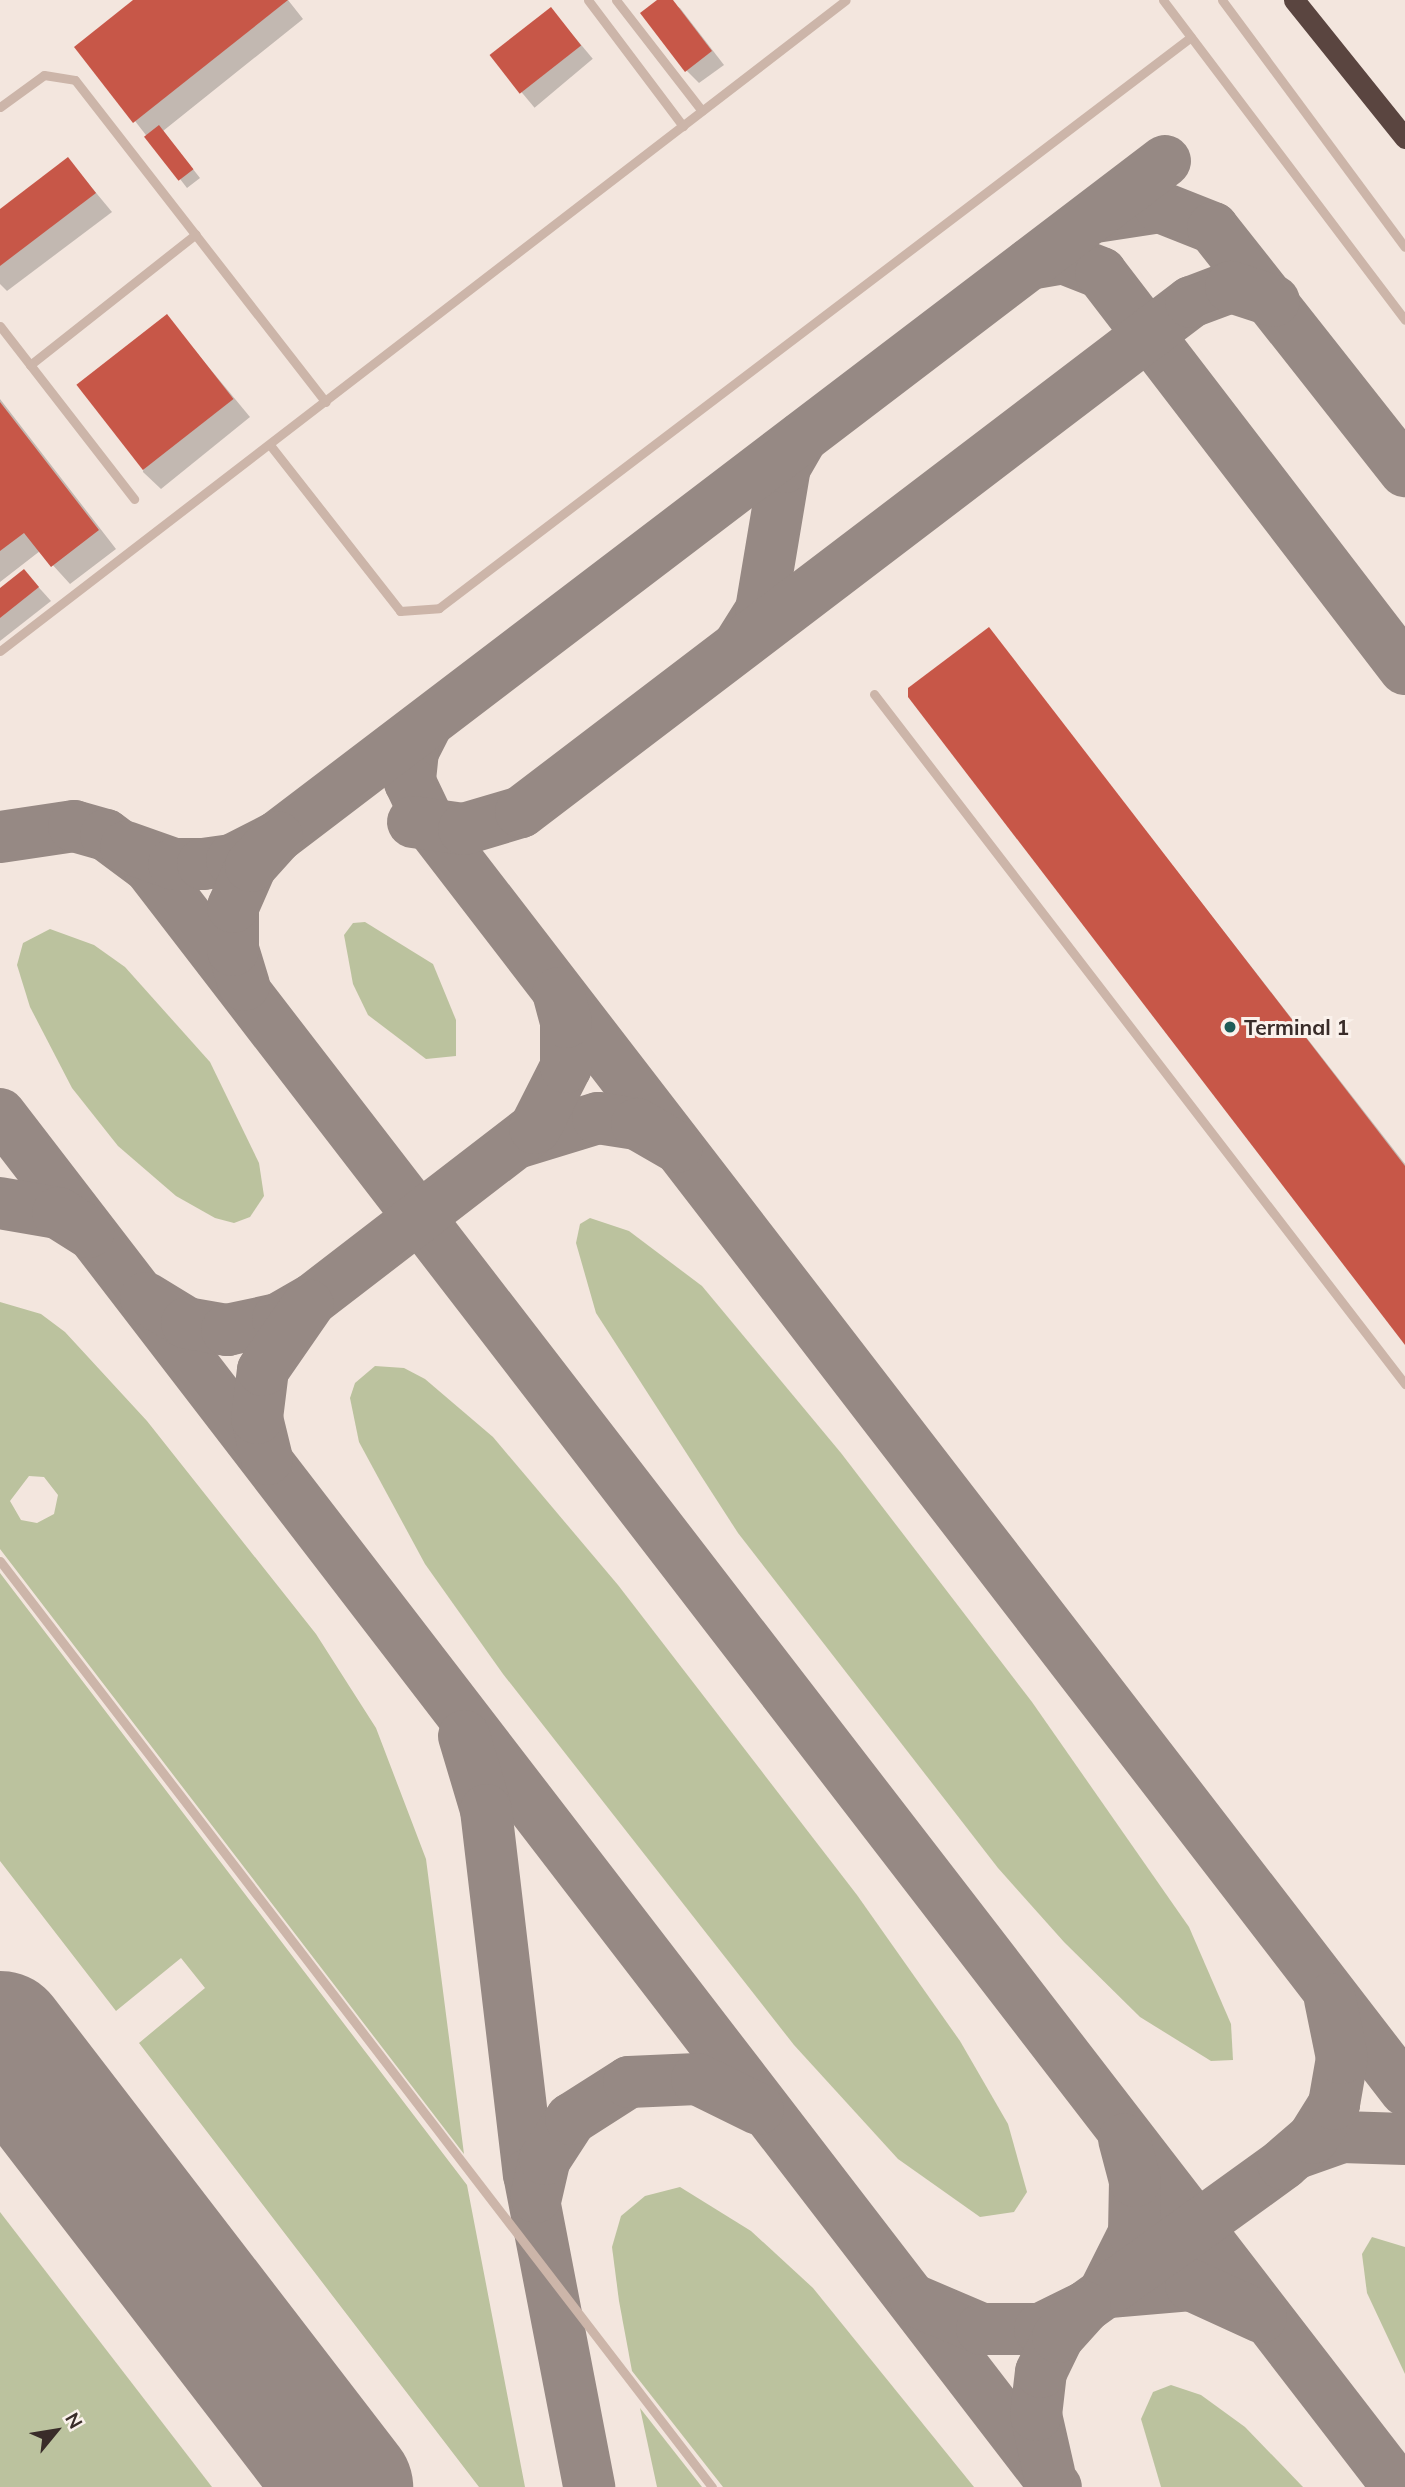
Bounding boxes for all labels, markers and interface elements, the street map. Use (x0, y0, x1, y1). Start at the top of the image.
place label: Terminal 1 (1244, 1014, 1349, 1040)
marker: Terminal 1 (1222, 1019, 1238, 1035)
north arrow (21, 2396, 91, 2466)
text: N (60, 2408, 88, 2433)

